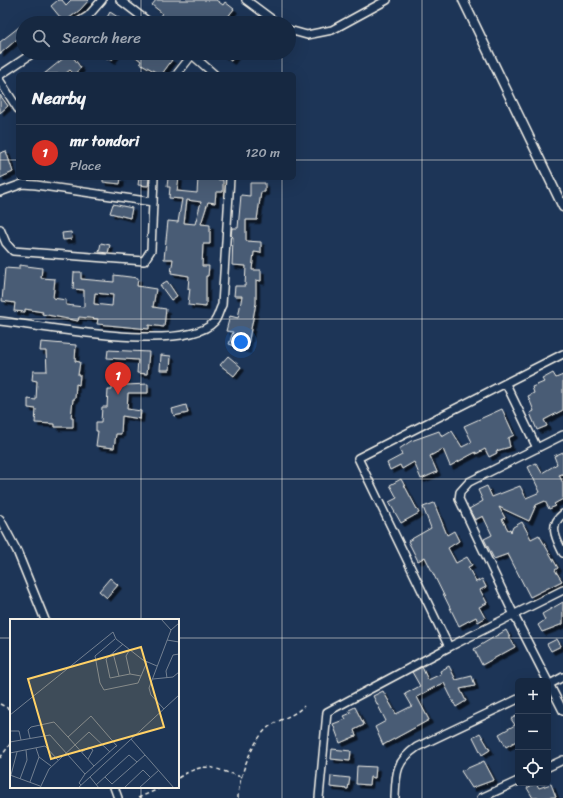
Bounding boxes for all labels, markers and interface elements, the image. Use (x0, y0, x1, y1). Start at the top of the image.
search box (16, 16, 296, 60)
text: Search here (62, 25, 141, 51)
icon: search (30, 27, 52, 49)
text: Nearby (32, 83, 86, 113)
text: mr tondori (70, 128, 139, 154)
text: 1 (42, 141, 48, 164)
text: 120 m (245, 141, 280, 164)
text: Place (70, 154, 101, 177)
your location (231, 332, 251, 352)
pin: 1 (105, 362, 131, 395)
inset map (10, 619, 179, 788)
map controls (515, 678, 551, 786)
button: + (515, 678, 551, 714)
button: − (515, 714, 551, 750)
button: locate (515, 750, 551, 786)

